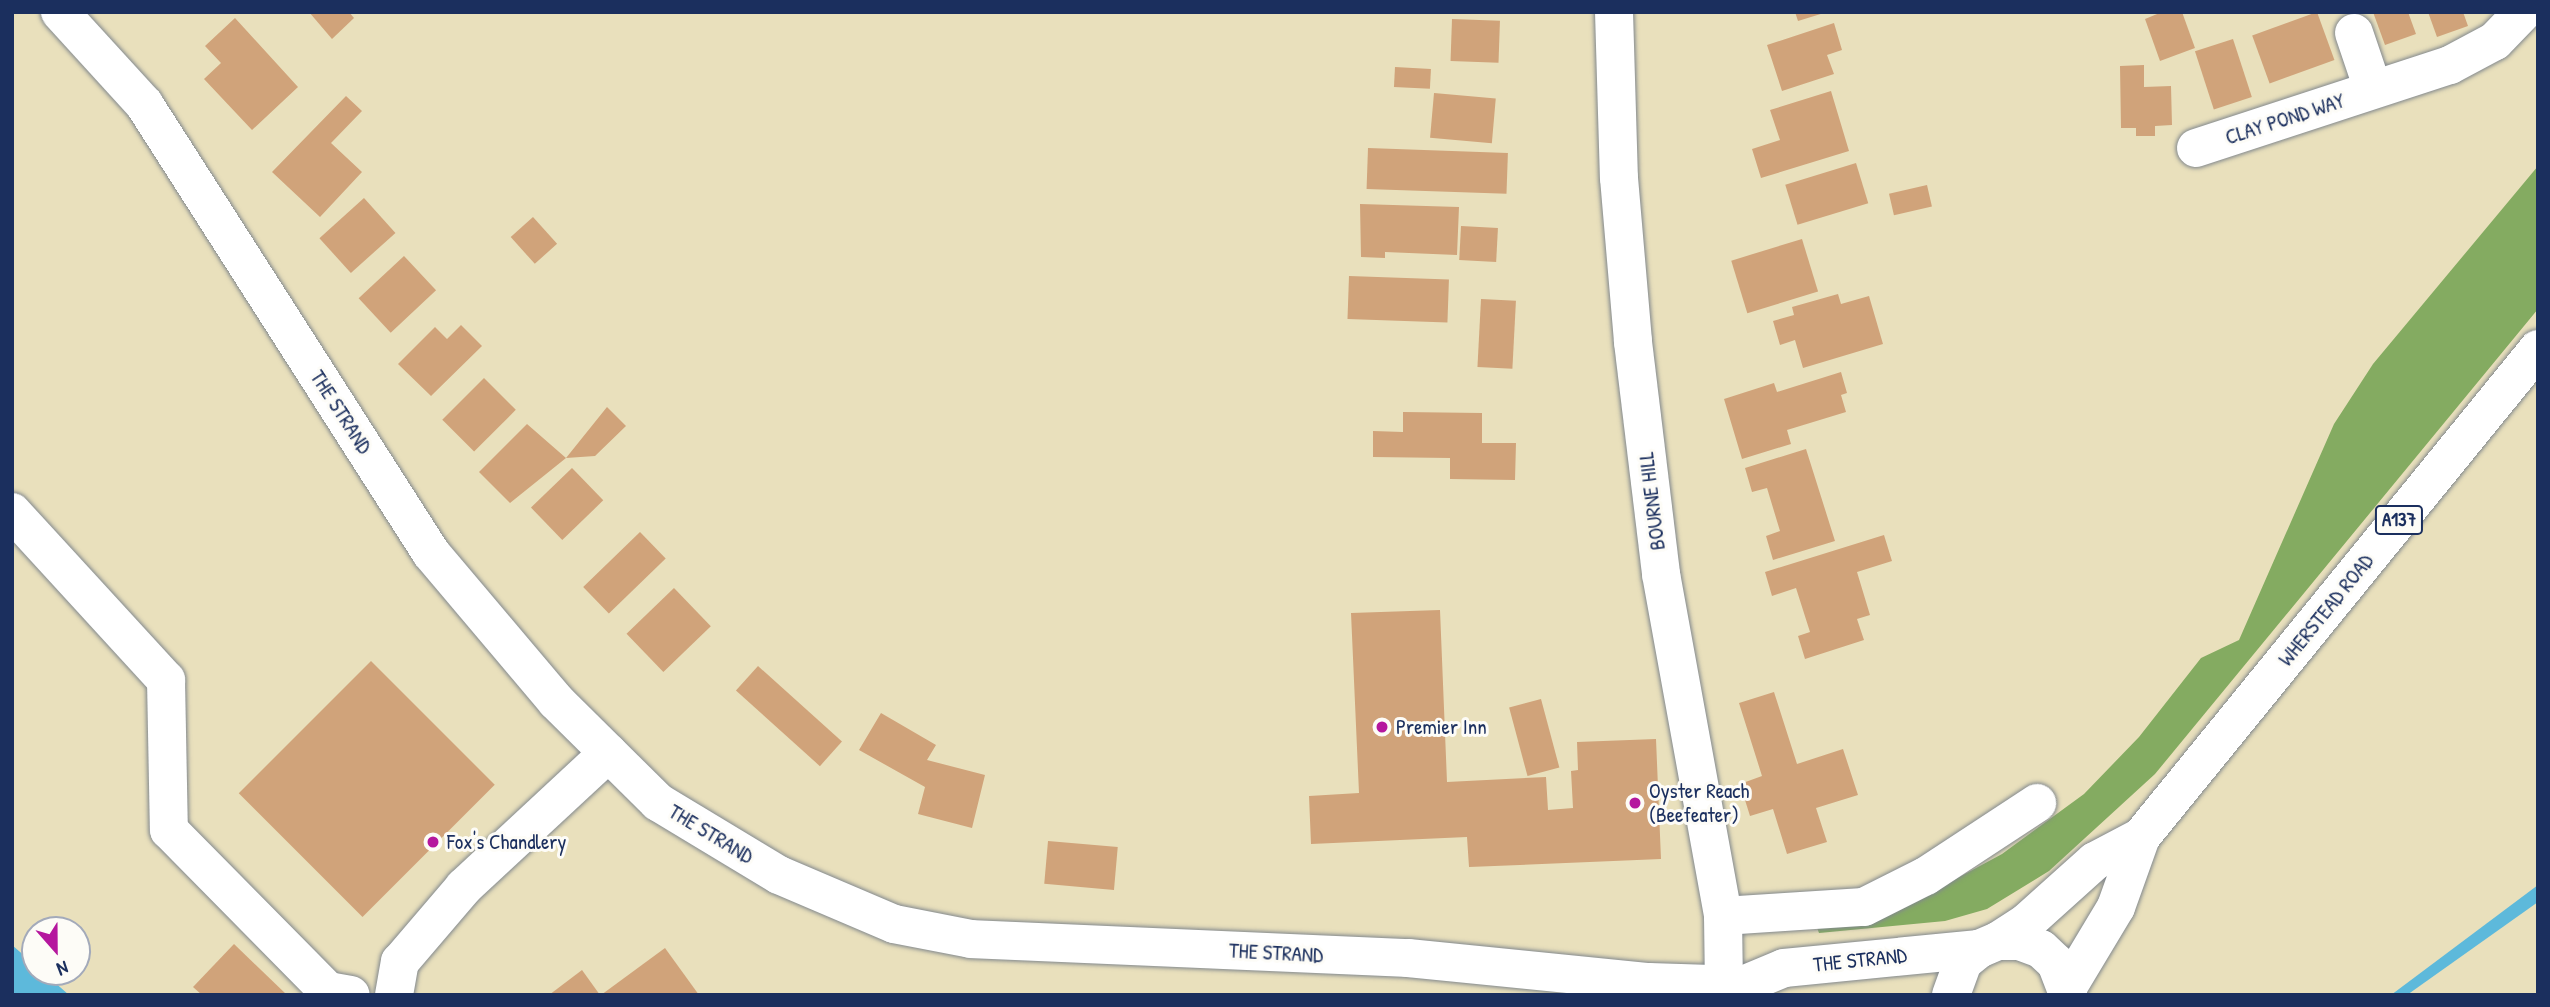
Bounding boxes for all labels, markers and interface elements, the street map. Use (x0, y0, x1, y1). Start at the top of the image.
street label: CLAY POND WAY (2222, 88, 2348, 150)
street label: THE STRAND (305, 366, 377, 458)
street label: BOURNE HILL (1633, 450, 1671, 552)
road number: A137 (2374, 505, 2424, 536)
street label: WHERSTEAD ROAD (2273, 549, 2379, 671)
place label: Premier Inn (1396, 714, 1487, 740)
marker: Premier Inn (1374, 719, 1390, 735)
place label: Oyster Reach (Beefeater) (1649, 778, 1749, 828)
marker: Oyster Reach (Beefeater) (1627, 795, 1643, 811)
street label: THE STRAND (664, 799, 758, 869)
place label: Fox's Chandlery (447, 829, 566, 855)
marker: Fox's Chandlery (425, 834, 441, 850)
north arrow (21, 916, 91, 986)
street label: THE STRAND (1228, 938, 1324, 968)
street label: THE STRAND (1812, 943, 1908, 977)
text: N (53, 955, 72, 983)

